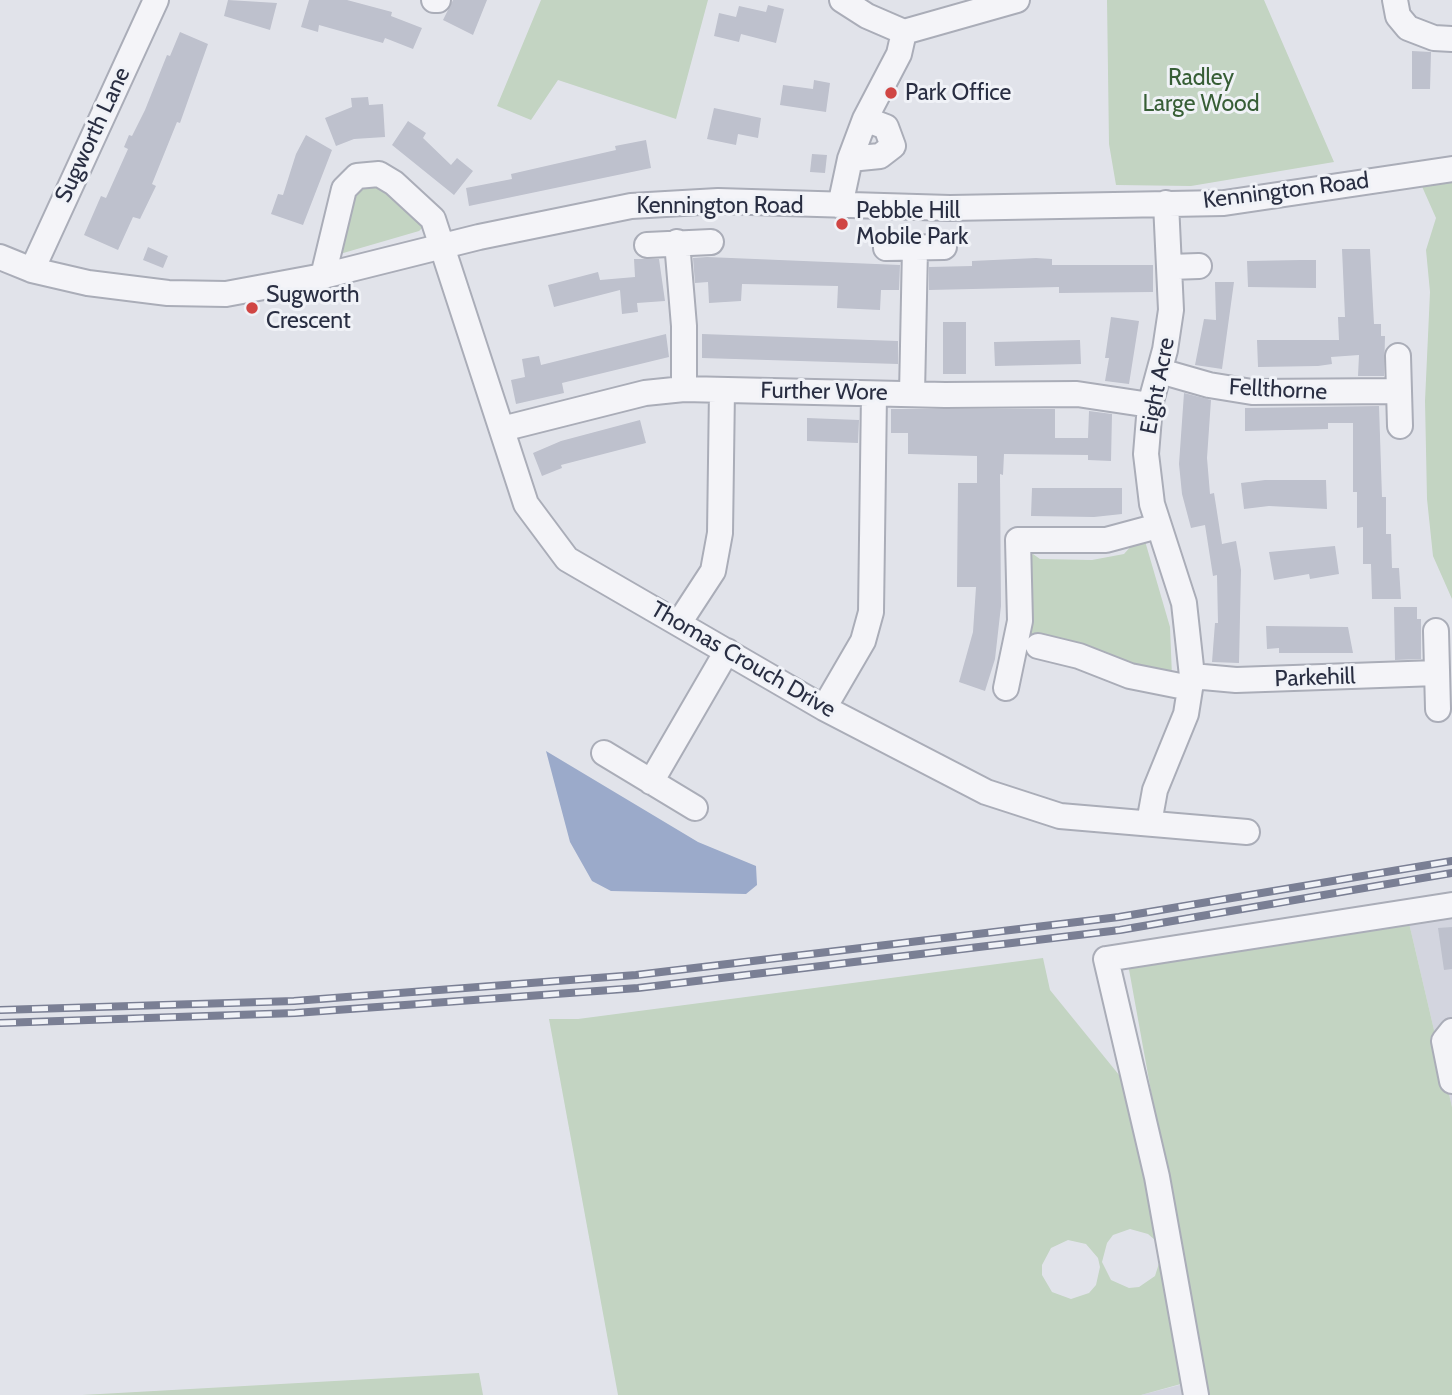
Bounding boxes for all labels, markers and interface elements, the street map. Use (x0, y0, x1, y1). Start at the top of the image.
street label: Sugworth Lane (50, 63, 136, 207)
park label: Radley Large Wood (1142, 64, 1260, 118)
place label: Park Office (905, 79, 1011, 107)
marker: Park Office (883, 85, 899, 101)
street label: Kennington Road (1201, 167, 1371, 215)
street label: Kennington Road (636, 192, 804, 220)
place label: Pebble Hill Mobile Park (856, 197, 968, 251)
marker: Pebble Hill Mobile Park (834, 216, 850, 232)
place label: Sugworth Crescent (266, 281, 359, 335)
marker: Sugworth Crescent (244, 300, 260, 316)
street label: Eight Acre (1135, 335, 1181, 437)
street label: Fellthorne (1228, 374, 1328, 406)
street label: Further Wore (760, 377, 888, 407)
street label: Thomas Crouch Drive (646, 596, 840, 724)
street label: Parkehill (1274, 663, 1356, 693)

